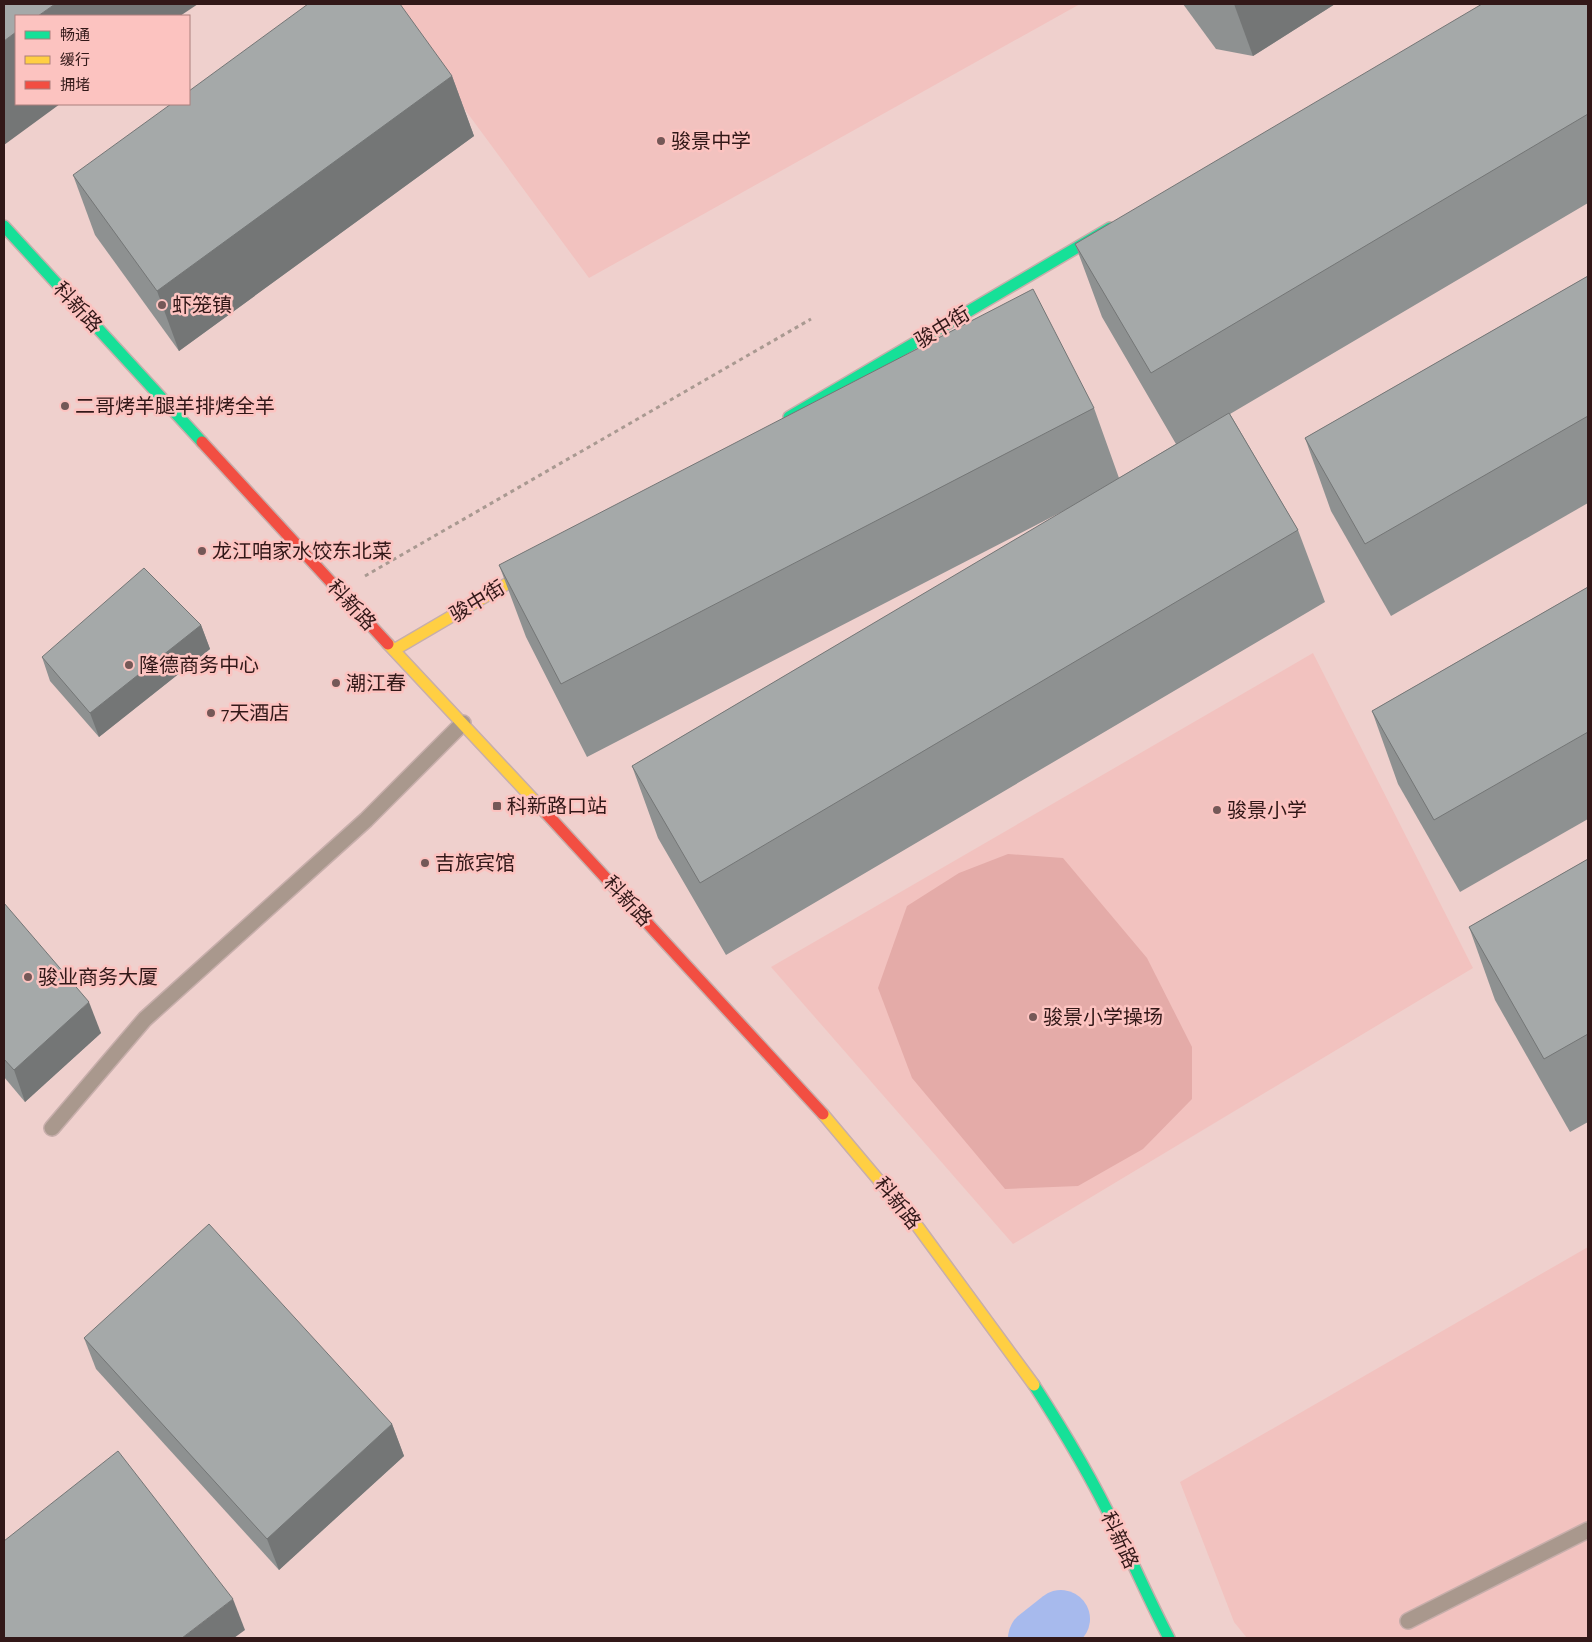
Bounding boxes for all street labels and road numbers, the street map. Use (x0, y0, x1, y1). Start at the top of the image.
street label: 科新路 (49, 278, 107, 336)
street label: 骏中街 (911, 302, 973, 352)
street label: 科新路 (323, 576, 381, 634)
street label: 骏中街 (446, 576, 508, 626)
street label: 科新路 (599, 872, 657, 930)
street label: 科新路 (871, 1173, 925, 1233)
street label: 科新路 (1097, 1508, 1143, 1572)

